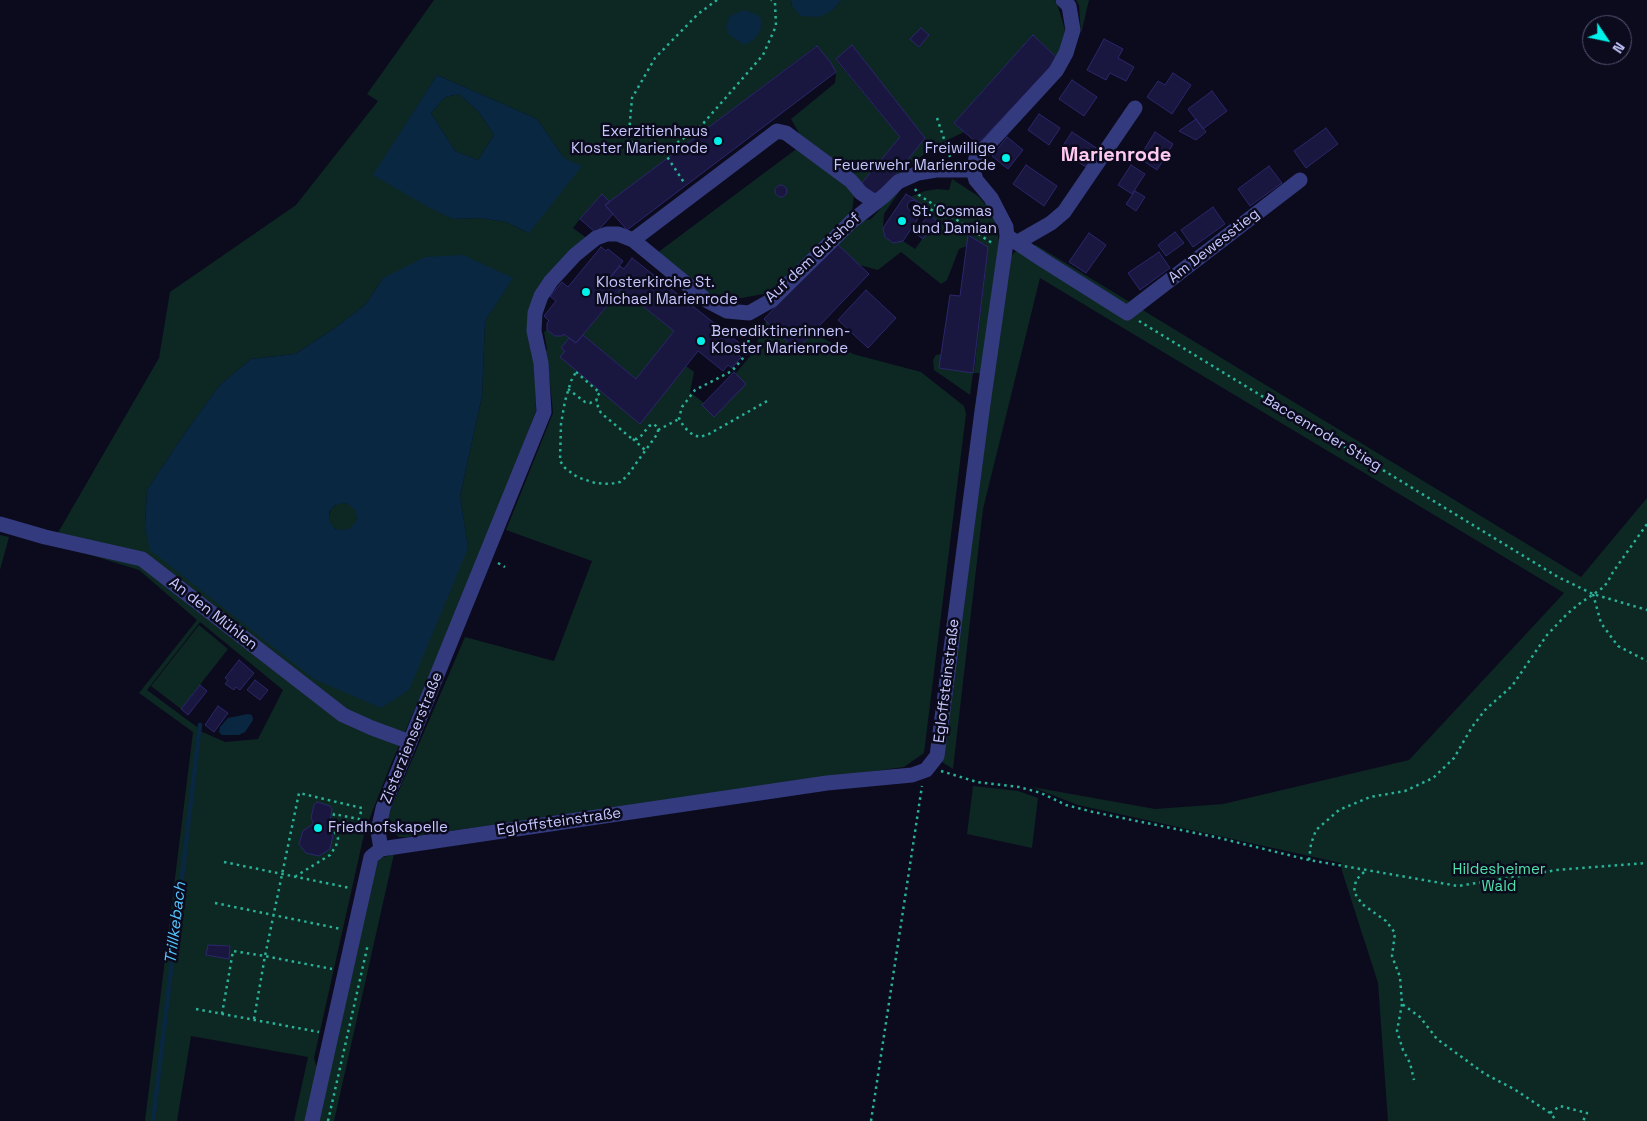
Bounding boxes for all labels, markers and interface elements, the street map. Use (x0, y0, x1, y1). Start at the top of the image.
north arrow (1582, 15, 1632, 65)
text: N (1609, 39, 1629, 57)
place label: Exerzitienhaus Kloster Marienrode (571, 123, 708, 158)
marker: Exerzitienhaus Kloster Marienrode (712, 135, 724, 147)
place label: Freiwillige Feuerwehr Marienrode (834, 140, 996, 175)
district label: Marienrode (1061, 144, 1171, 168)
marker: Freiwillige Feuerwehr Marienrode (1000, 152, 1012, 164)
place label: St. Cosmas und Damian (912, 203, 997, 238)
street label: Am Dewesstieg (1165, 205, 1263, 287)
street label: Auf dem Gutshof (762, 209, 864, 307)
marker: St. Cosmas und Damian (896, 215, 908, 227)
place label: Klosterkirche St. Michael Marienrode (596, 274, 738, 309)
marker: Klosterkirche St. Michael Marienrode (580, 286, 592, 298)
place label: Benediktinerinnen- Kloster Marienrode (711, 323, 851, 358)
marker: Benediktinerinnen- Kloster Marienrode (695, 335, 707, 347)
street label: Baccenroder Stieg (1259, 390, 1385, 476)
street label: An den Mühlen (165, 574, 261, 654)
street label: Egloffsteinstraße (930, 618, 964, 744)
street label: Zisterzienserstraße (377, 670, 447, 806)
street label: Egloffsteinstraße (496, 804, 622, 840)
place label: Friedhofskapelle (328, 819, 448, 837)
marker: Friedhofskapelle (312, 822, 324, 834)
park label: Hildesheimer Wald (1453, 861, 1545, 896)
water label: Trillkebach (161, 881, 191, 965)

